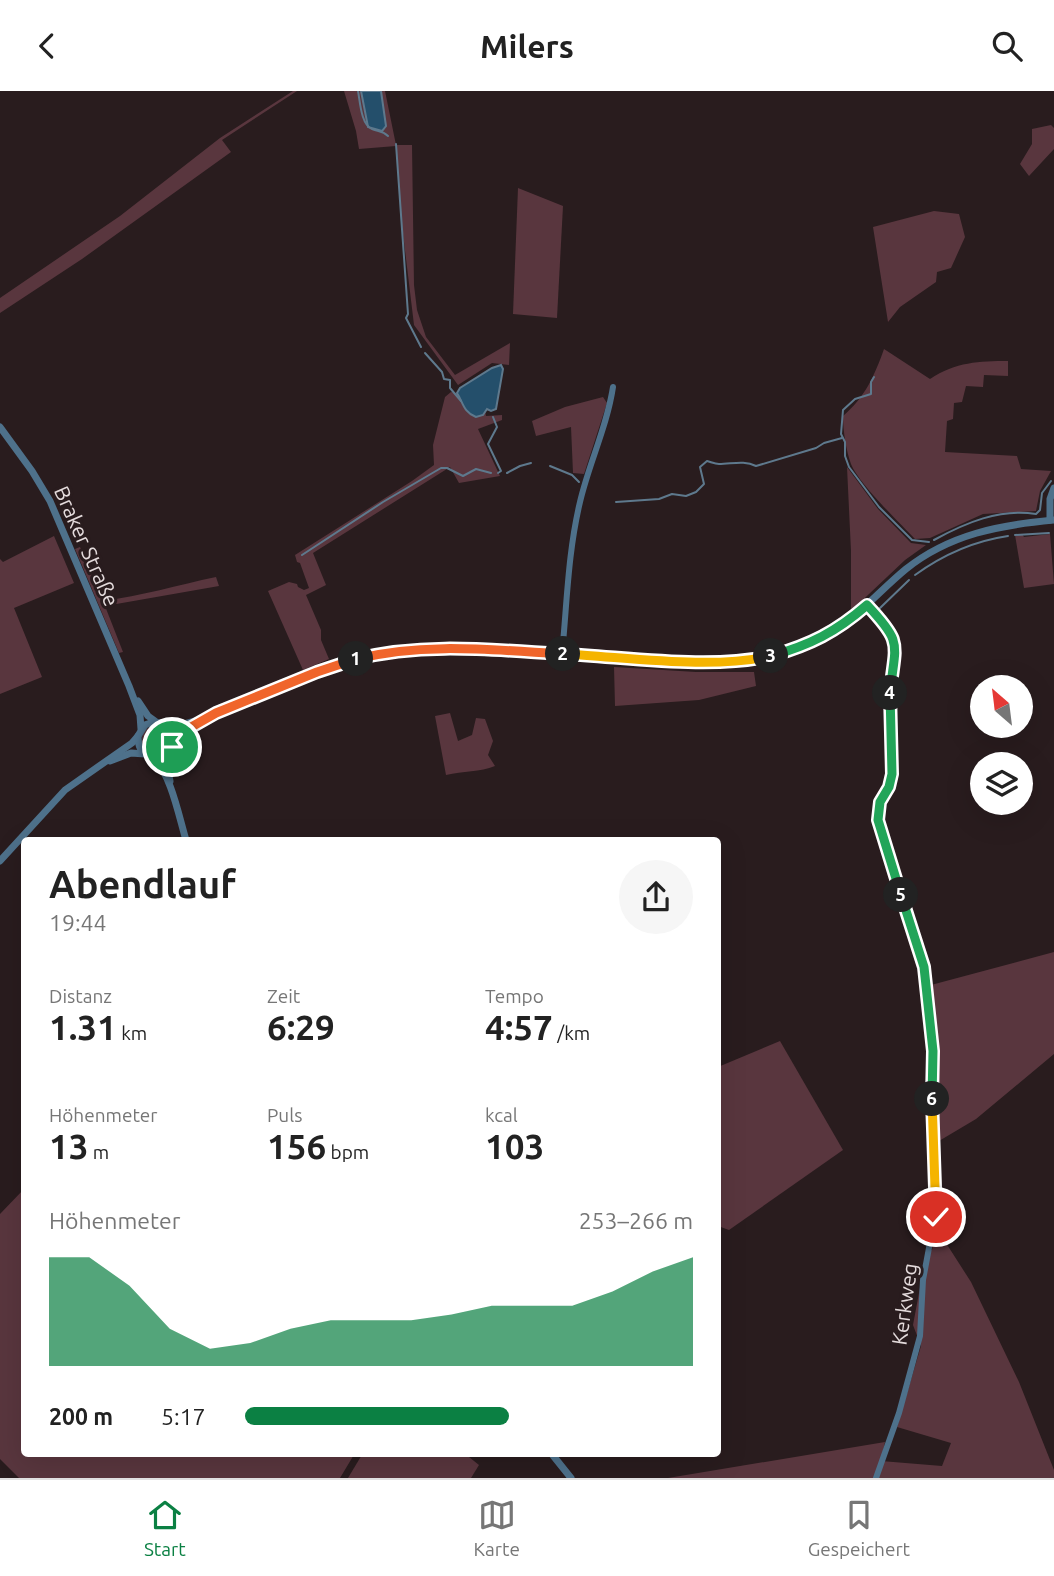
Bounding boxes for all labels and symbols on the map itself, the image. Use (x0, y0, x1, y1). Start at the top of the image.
street label: Braker Straße (50, 482, 124, 610)
pin: 2 (546, 637, 580, 671)
pin: 3 (754, 639, 788, 673)
pin: 1 (338, 641, 374, 677)
pin: 4 (872, 675, 908, 711)
north arrow (970, 675, 1032, 739)
pin (142, 717, 202, 777)
pin: 5 (884, 877, 918, 913)
pin: 6 (914, 1081, 950, 1117)
pin (906, 1187, 966, 1247)
street label: Kerkweg (886, 1261, 922, 1347)

